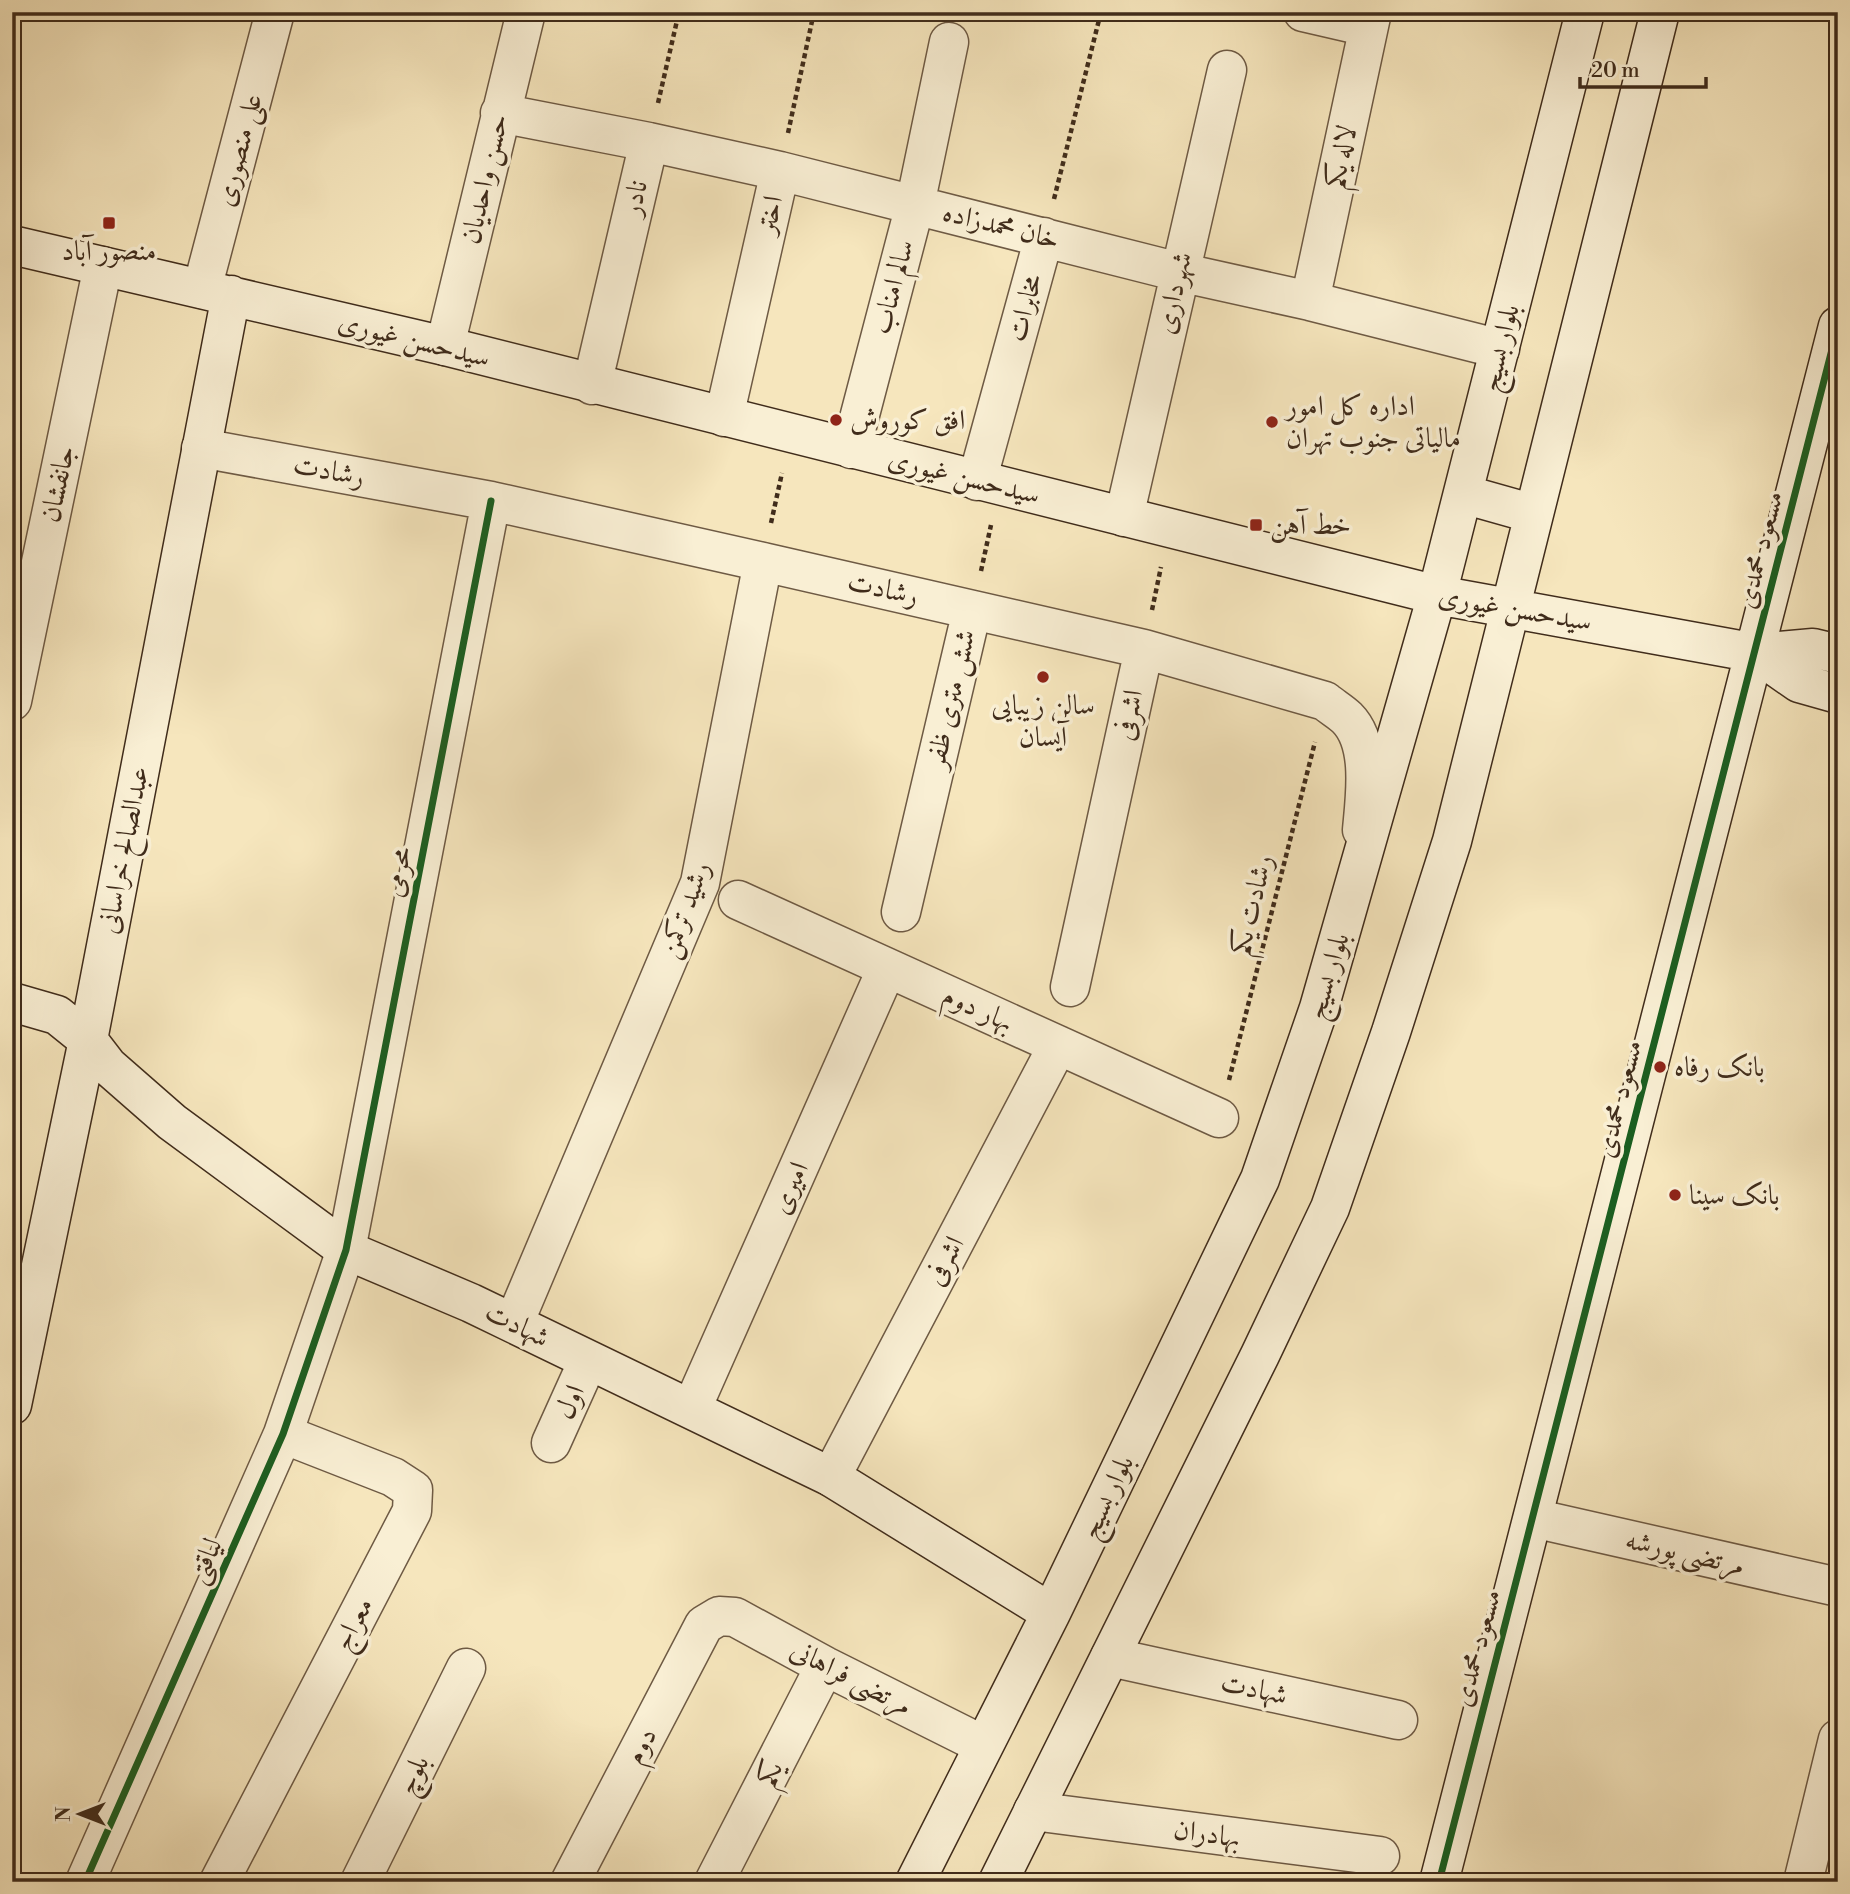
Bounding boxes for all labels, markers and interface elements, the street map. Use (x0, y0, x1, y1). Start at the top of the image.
scale bar (1580, 46, 1706, 90)
text: 20 m (1591, 58, 1640, 84)
street label: علی منصوری (207, 90, 273, 211)
street label: حسن واحدیان (453, 111, 517, 247)
street label: لاله یکم (1317, 122, 1373, 193)
street label: نادر (613, 177, 656, 222)
street label: اختر (748, 192, 791, 241)
street label: خان محمدزاده (939, 195, 1063, 257)
marker: منصور آباد (101, 215, 117, 231)
place label: منصور آباد (62, 234, 156, 269)
street label: سالم امناب (864, 236, 928, 340)
street label: شهرداری (1148, 248, 1200, 338)
street label: مخابرات (999, 270, 1051, 346)
street label: بلوار بسیج (1472, 301, 1534, 397)
street label: سیدحسن غیوری (334, 304, 494, 376)
place label: اداره کل امور مالیاتی جنوب تهران (1283, 389, 1461, 456)
place label: افق کوروش (850, 403, 965, 438)
marker: افق کوروش (828, 412, 844, 428)
marker: اداره کل امور مالیاتی جنوب تهران (1264, 414, 1280, 430)
street label: سیدحسن غیوری (884, 441, 1044, 513)
street label: جانفشان (33, 442, 83, 526)
street label: رشادت (290, 447, 368, 495)
street label: مسعود محمدی (1728, 488, 1792, 612)
place label: خط آهن (1270, 508, 1351, 543)
marker: خط آهن (1248, 517, 1264, 533)
street label: رشادت (844, 564, 922, 614)
street label: سیدحسن غیوری (1435, 578, 1595, 640)
street label: شش متری ظفر (917, 626, 984, 775)
marker: سالن زیبایی آیسان (1035, 669, 1051, 685)
street label: اشرفی (1107, 686, 1151, 744)
place label: سالن زیبایی آیسان (991, 688, 1095, 755)
street label: عبدالصالح خراسانی (91, 763, 163, 938)
street label: محرمی (376, 844, 420, 900)
street label: رشادت یکم (1223, 851, 1289, 961)
street label: رشید ترکمن (651, 857, 719, 963)
street label: بلوار بسیج (1298, 928, 1363, 1025)
street label: بهار دوم (934, 978, 1019, 1046)
street label: مسعود محمدی (1587, 1037, 1651, 1161)
place label: بانک رفاه (1674, 1050, 1765, 1085)
marker: بانک رفاه (1652, 1059, 1668, 1075)
street label: امیری (763, 1156, 817, 1220)
place label: بانک سینا (1689, 1178, 1780, 1213)
marker: بانک سینا (1667, 1187, 1683, 1203)
street label: اشرفی (918, 1230, 972, 1292)
street label: شهادت (479, 1294, 555, 1356)
street label: اول (547, 1379, 593, 1425)
street label: بلوار بسیج (1072, 1449, 1148, 1547)
street label: مرتضی پورشه (1621, 1522, 1748, 1586)
street label: لیاقتی (179, 1533, 232, 1590)
street label: مسعود محمدی (1445, 1585, 1509, 1711)
street label: معراج (325, 1591, 388, 1660)
street label: مرتضی فراهانی (784, 1632, 918, 1725)
street label: شهادت (1217, 1665, 1291, 1713)
street label: دوم (617, 1722, 670, 1773)
street label: بلوچ (389, 1749, 444, 1804)
street label: یکم (749, 1754, 799, 1797)
north arrow (46, 1778, 116, 1848)
text: N (52, 1806, 76, 1822)
street label: بهادران (1171, 1812, 1243, 1856)

